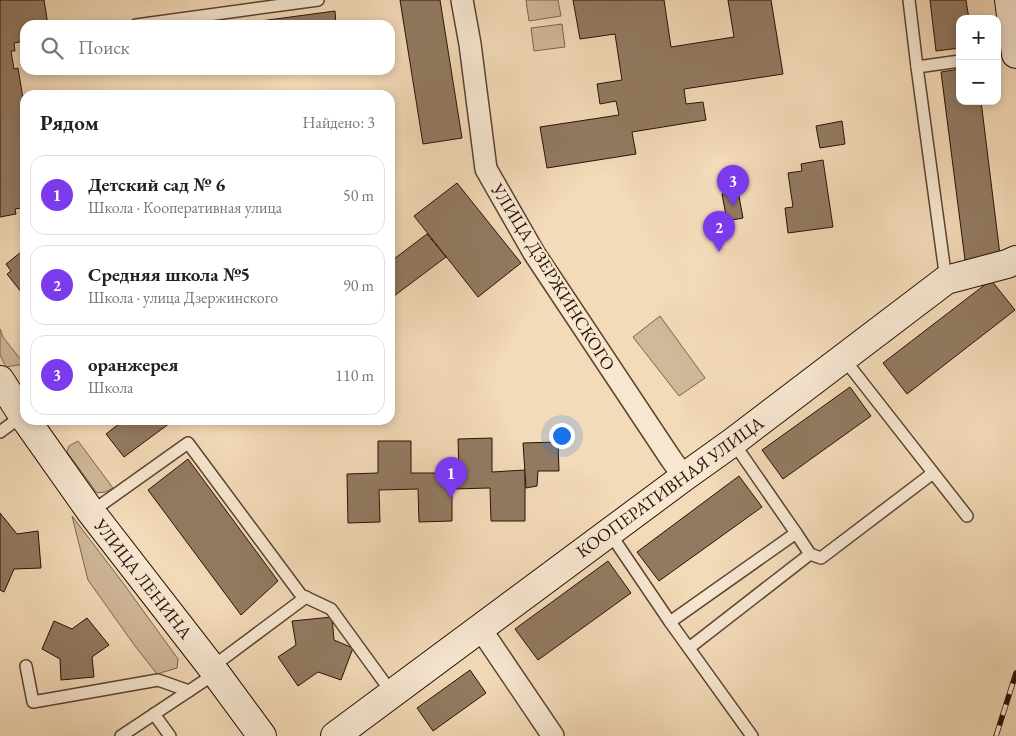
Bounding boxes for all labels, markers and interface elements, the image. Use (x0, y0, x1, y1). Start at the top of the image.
map controls (956, 15, 1001, 105)
button: + (956, 15, 1001, 60)
search box (20, 20, 395, 75)
icon: search (38, 34, 66, 62)
text: Поиск (78, 35, 130, 60)
button: − (956, 60, 1001, 105)
text: Рядом (40, 109, 99, 136)
text: Найдено: 3 (303, 112, 375, 133)
pin: 3 (717, 165, 749, 206)
text: Детский сад № 6 (88, 172, 225, 197)
street label: УЛИЦА ДЗЕРЖИНСКОГО (486, 178, 621, 375)
text: 1 (53, 185, 61, 206)
text: 50 m (343, 185, 374, 206)
text: Школа · Кооперативная улица (88, 197, 282, 218)
pin: 2 (703, 211, 735, 252)
text: Средняя школа №5 (88, 262, 250, 287)
text: 2 (53, 275, 61, 296)
text: 90 m (343, 275, 374, 296)
text: Школа · улица Дзержинского (88, 287, 278, 308)
text: оранжерея (88, 352, 178, 377)
text: 3 (53, 365, 61, 386)
text: 110 m (335, 365, 374, 386)
text: Школа (88, 377, 133, 398)
street label: КООПЕРАТИВНАЯ УЛИЦА (571, 410, 768, 562)
your location (549, 423, 575, 449)
pin: 1 (435, 457, 467, 498)
street label: УЛИЦА ЛЕНИНА (89, 513, 198, 644)

